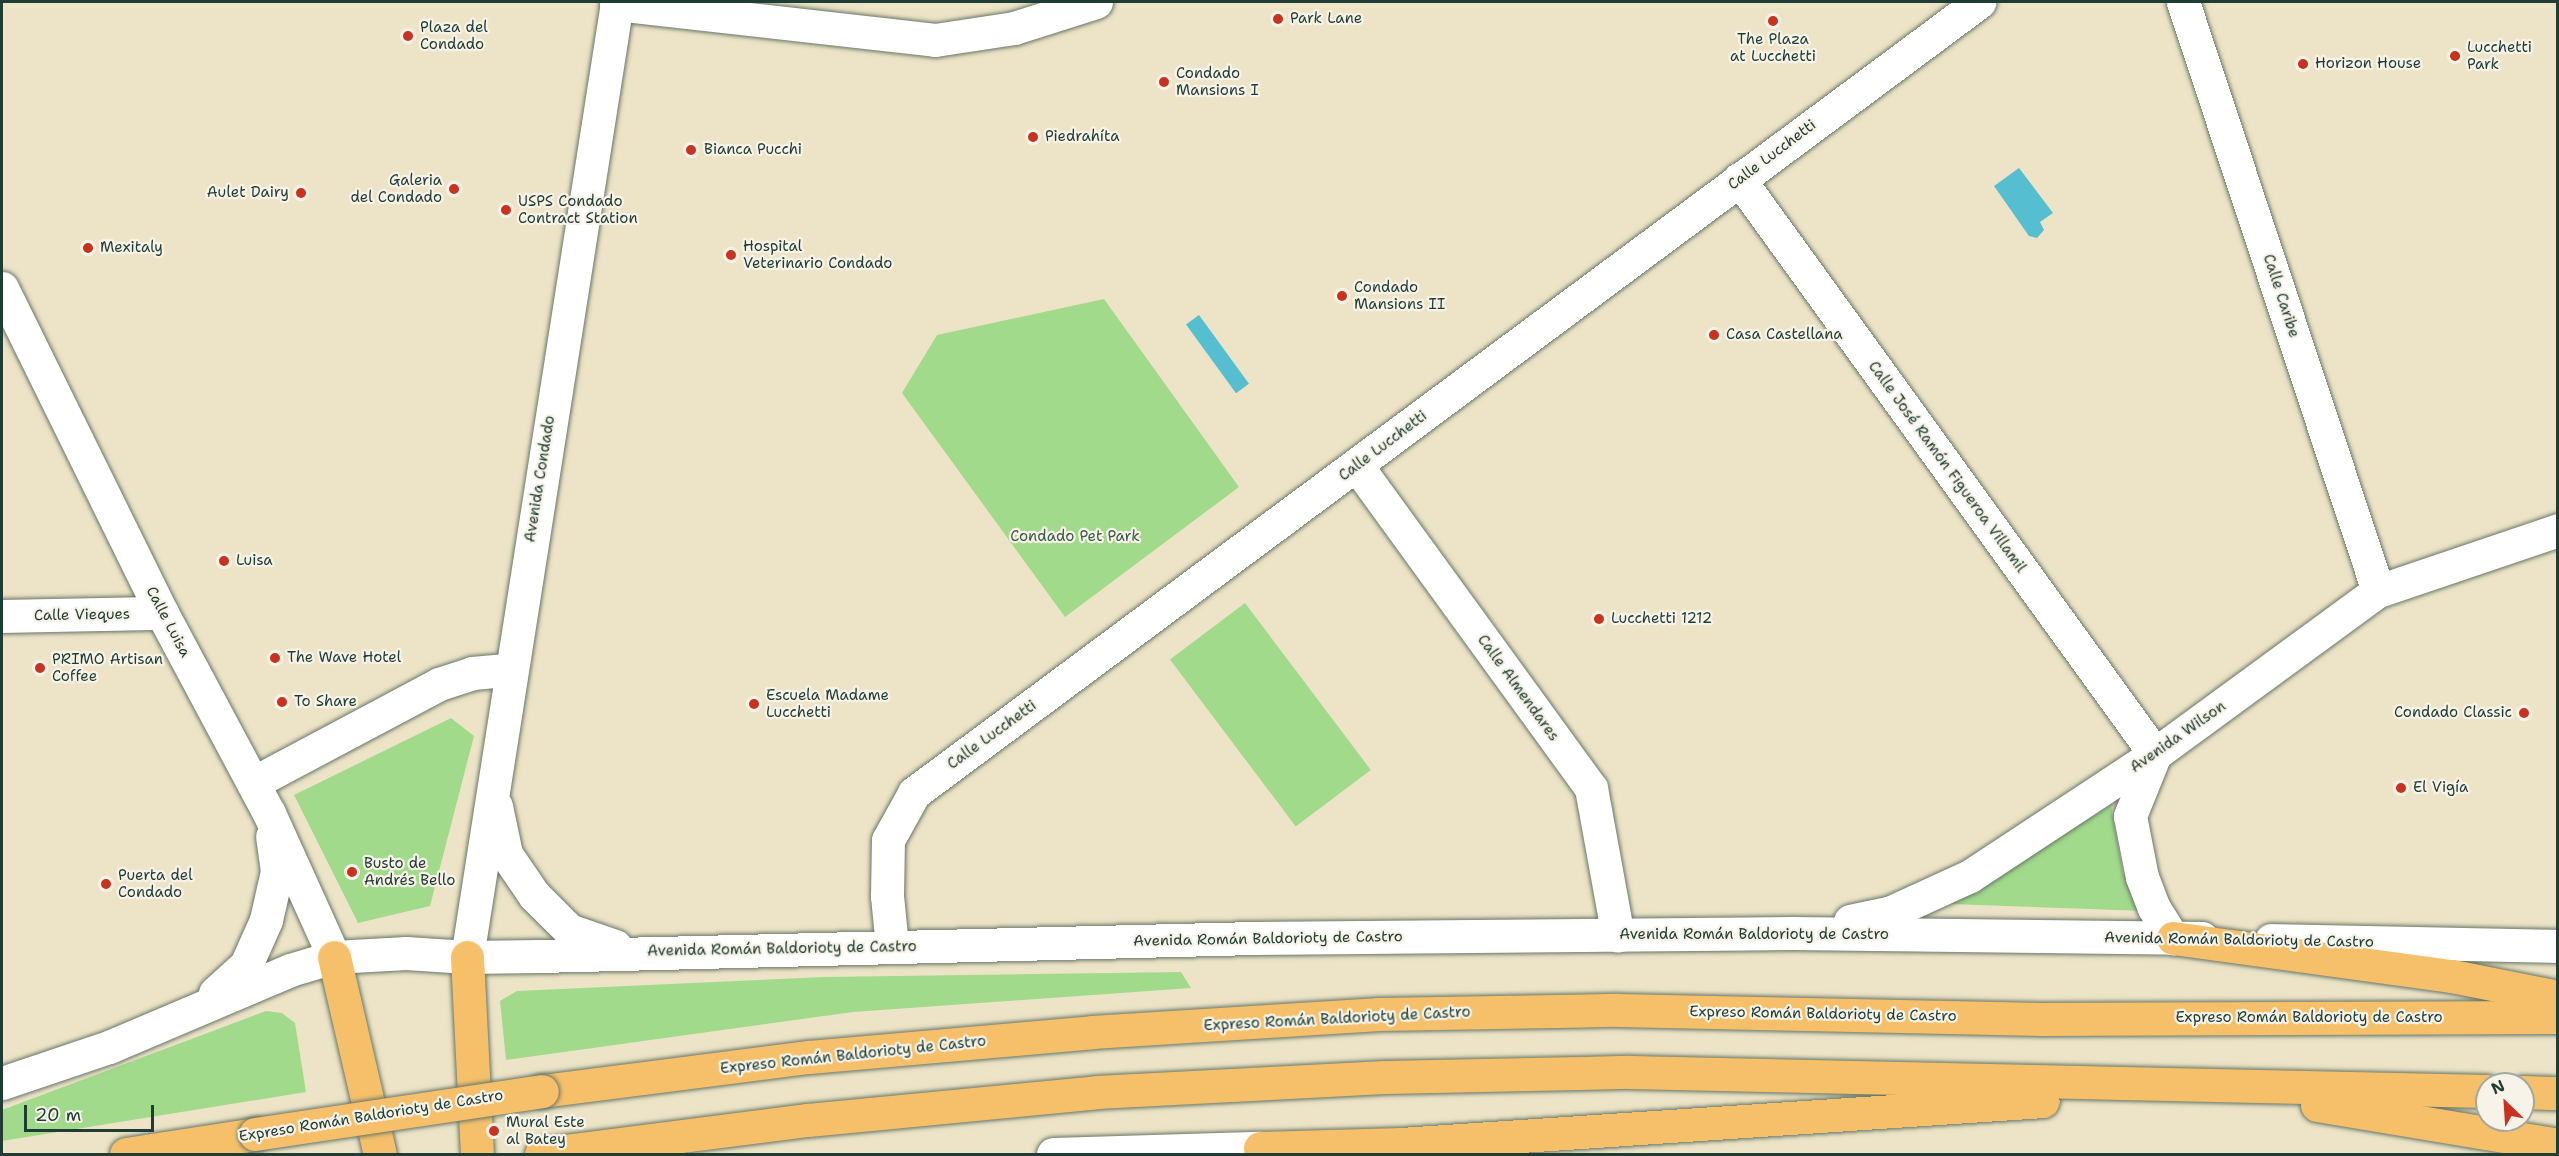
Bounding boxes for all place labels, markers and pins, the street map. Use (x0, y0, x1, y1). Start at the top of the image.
place label: Park Lane (1290, 10, 1362, 28)
marker: Park Lane (1271, 12, 1285, 26)
marker: The Plaza at Lucchetti (1766, 14, 1780, 28)
place label: Plaza del Condado (420, 18, 488, 53)
marker: Plaza del Condado (401, 29, 415, 43)
place label: The Plaza at Lucchetti (1730, 30, 1816, 65)
place label: Lucchetti Park (2467, 38, 2532, 73)
marker: Lucchetti Park (2448, 49, 2462, 63)
place label: Horizon House (2315, 55, 2421, 73)
marker: Horizon House (2296, 57, 2310, 71)
place label: Condado Mansions I (1176, 64, 1259, 99)
marker: Condado Mansions I (1157, 75, 1171, 89)
place label: Piedrahíta (1045, 128, 1120, 146)
marker: Piedrahíta (1026, 130, 1040, 144)
marker: Bianca Pucchi (682, 141, 700, 159)
place label: Bianca Pucchi (704, 141, 802, 159)
place label: Galeria del Condado (350, 171, 442, 206)
marker: Galeria del Condado (447, 182, 461, 196)
place label: Aulet Dairy (207, 184, 289, 202)
marker: Aulet Dairy (294, 186, 308, 200)
place label: USPS Condado Contract Station (518, 192, 638, 227)
marker: USPS Condado Contract Station (499, 203, 513, 217)
place label: Hospital Veterinario Condado (743, 237, 892, 272)
place label: Mexitaly (100, 239, 163, 257)
marker: Mexitaly (81, 241, 95, 255)
marker: Hospital Veterinario Condado (724, 248, 738, 262)
place label: Condado Mansions II (1354, 278, 1445, 313)
marker: Condado Mansions II (1335, 289, 1349, 303)
place label: Casa Castellana (1726, 326, 1843, 344)
marker: Casa Castellana (1707, 328, 1721, 342)
place label: Luisa (236, 552, 273, 570)
marker: Luisa (217, 554, 231, 568)
place label: Lucchetti 1212 (1611, 610, 1712, 628)
marker: Lucchetti 1212 (1592, 612, 1606, 626)
place label: The Wave Hotel (287, 649, 401, 667)
place label: PRIMO Artisan Coffee (52, 650, 163, 685)
marker: The Wave Hotel (268, 651, 282, 665)
marker: PRIMO Artisan Coffee (33, 661, 47, 675)
place label: Escuela Madame Lucchetti (766, 686, 889, 721)
place label: To Share (294, 693, 357, 711)
marker: To Share (275, 695, 289, 709)
marker: Escuela Madame Lucchetti (747, 697, 761, 711)
place label: Condado Classic (2394, 704, 2512, 722)
marker: Condado Classic (2517, 706, 2531, 720)
place label: El Vigía (2413, 779, 2468, 797)
marker: El Vigía (2394, 781, 2408, 795)
place label: Busto de Andrés Bello (364, 854, 455, 889)
marker: Busto de Andrés Bello (345, 865, 359, 879)
place label: Puerta del Condado (118, 866, 193, 901)
marker: Puerta del Condado (99, 877, 113, 891)
place label: Mural Este al Batey (506, 1113, 585, 1148)
marker: Mural Este al Batey (487, 1124, 501, 1138)

